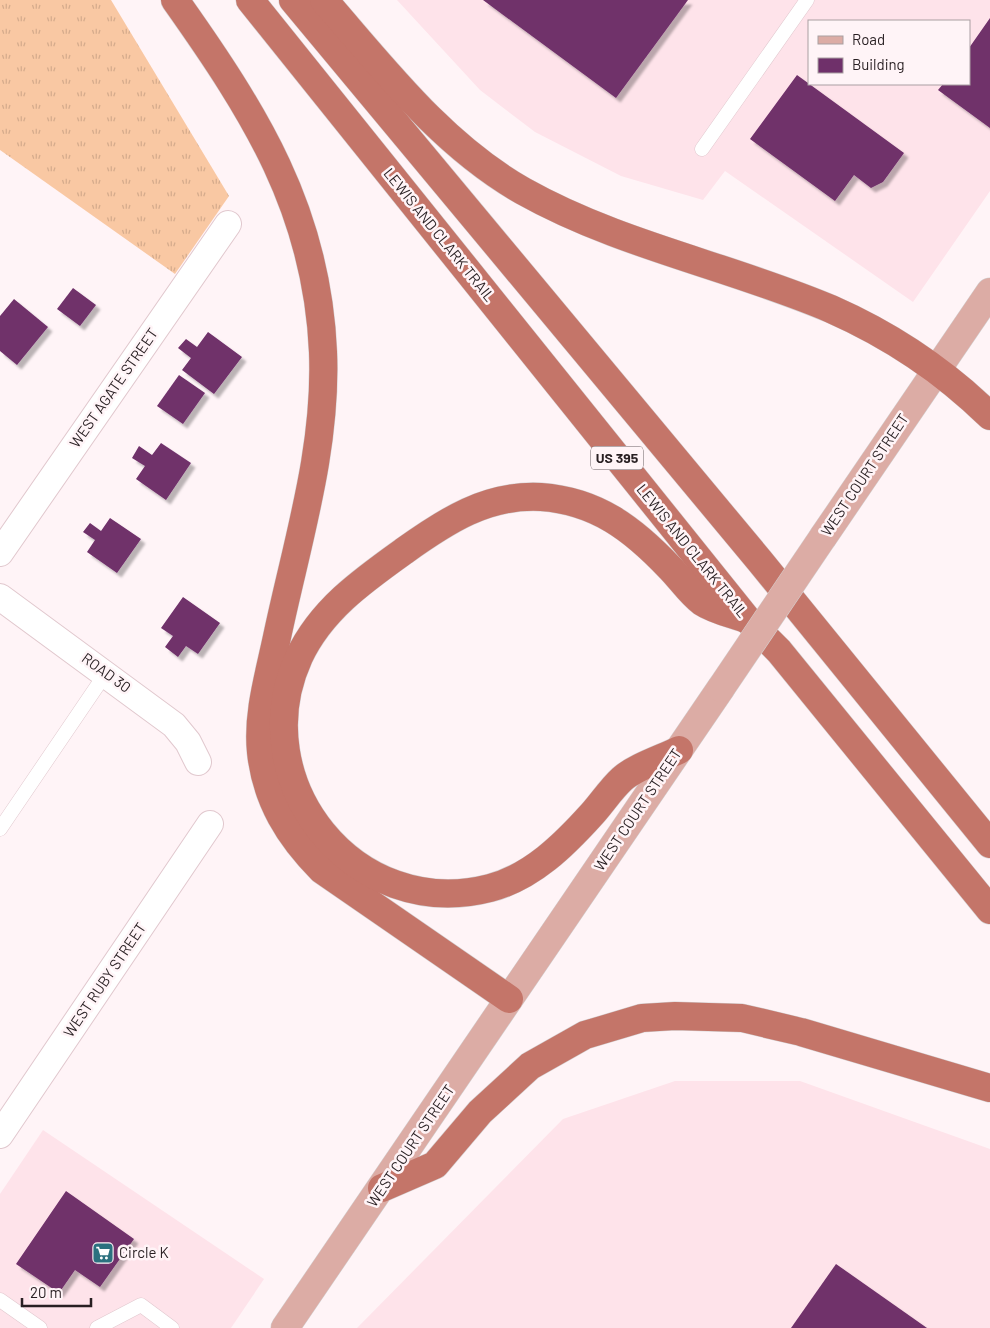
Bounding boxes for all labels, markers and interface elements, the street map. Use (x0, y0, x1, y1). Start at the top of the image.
legend (808, 20, 970, 85)
text: Road (852, 30, 885, 48)
text: Building (852, 55, 905, 73)
street label: LEWIS AND CLARK TRAIL (380, 164, 499, 305)
street label: WEST AGATE STREET (65, 324, 161, 451)
street label: WEST COURT STREET (817, 410, 912, 539)
road number: US 395 (591, 446, 643, 469)
street label: LEWIS AND CLARK TRAIL (633, 480, 752, 621)
street label: ROAD 30 (79, 648, 135, 696)
street label: WEST COURT STREET (590, 745, 685, 874)
street label: WEST RUBY STREET (59, 919, 149, 1040)
street label: WEST COURT STREET (363, 1081, 458, 1210)
supermarket icon: Circle K (91, 1241, 115, 1265)
place label: Circle K (119, 1243, 169, 1261)
scale bar (22, 1276, 91, 1308)
text: 20 m (30, 1283, 62, 1301)

